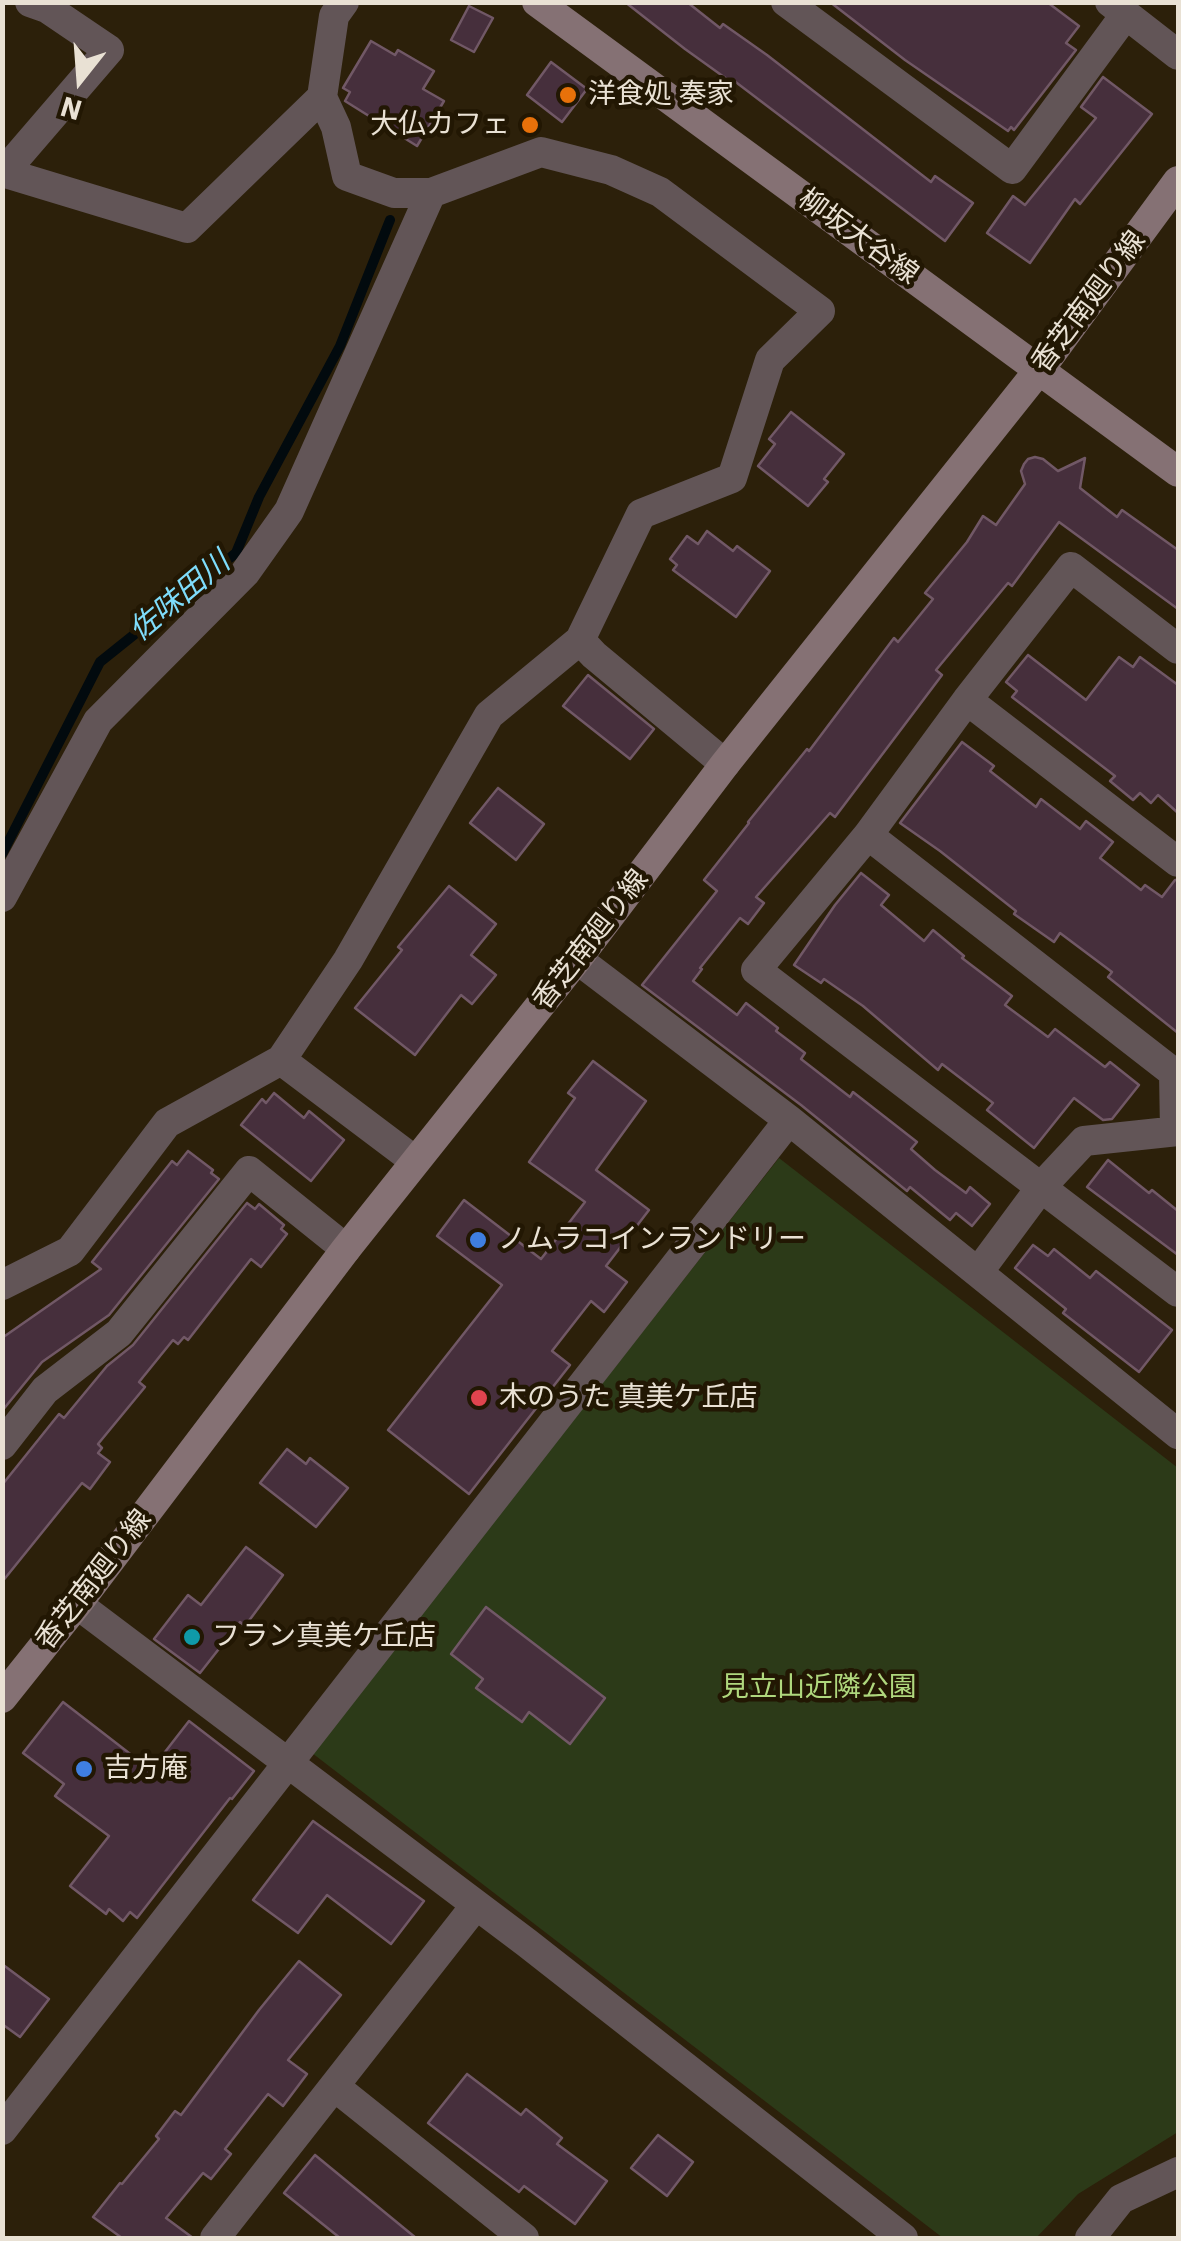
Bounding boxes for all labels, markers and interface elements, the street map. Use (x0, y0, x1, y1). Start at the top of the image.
north arrow (30, 30, 130, 130)
place label: 洋食処 奏家 (588, 78, 735, 112)
marker: 洋食処 奏家 (557, 84, 579, 106)
text: N (56, 89, 86, 130)
place label: 大仏カフェ (370, 108, 510, 142)
marker: 大仏カフェ (519, 114, 541, 136)
street label: 柳坂大谷線 (791, 182, 925, 292)
street label: 香芝南廻り線 (1025, 225, 1153, 379)
water label: 佐味田川 (122, 545, 238, 649)
street label: 香芝南廻り線 (526, 863, 656, 1017)
place label: ノムラコインランドリー (498, 1223, 806, 1257)
marker: ノムラコインランドリー (467, 1229, 489, 1251)
place label: 木のうた 真美ケ丘店 (499, 1381, 758, 1415)
marker: 木のうた 真美ケ丘店 (468, 1387, 490, 1409)
street label: 香芝南廻り線 (29, 1503, 159, 1657)
place label: フラン真美ケ丘店 (212, 1620, 436, 1654)
marker: フラン真美ケ丘店 (181, 1626, 203, 1648)
park label: 見立山近隣公園 (721, 1671, 917, 1705)
place label: 吉方庵 (104, 1752, 188, 1786)
marker: 吉方庵 (73, 1758, 95, 1780)

